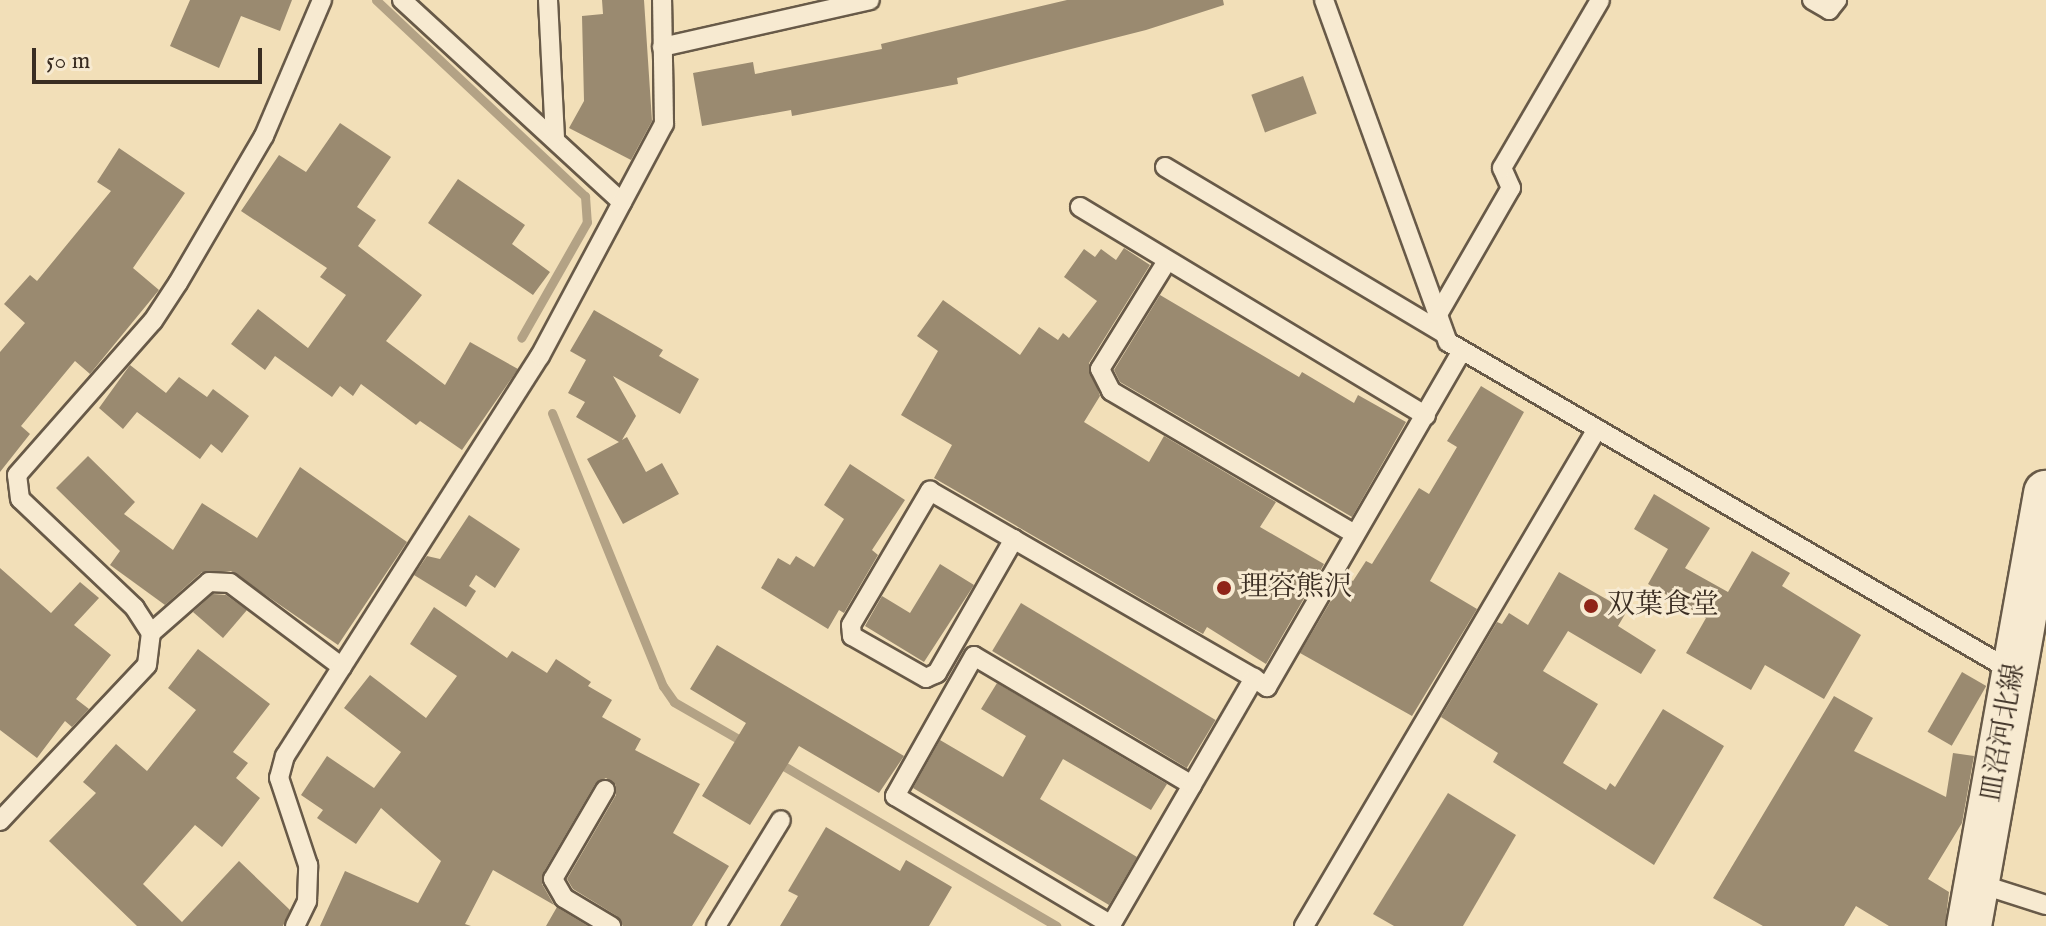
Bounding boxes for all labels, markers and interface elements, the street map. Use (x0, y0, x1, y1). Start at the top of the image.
scale bar (36, 32, 266, 82)
text: 50 m (46, 46, 90, 77)
place label: 理容熊沢 (1240, 571, 1352, 605)
marker: 理容熊沢 (1215, 579, 1233, 597)
place label: 双葉食堂 (1607, 589, 1719, 623)
marker: 双葉食堂 (1582, 597, 1600, 615)
street label: 皿沼河北線 (1975, 661, 2033, 805)

